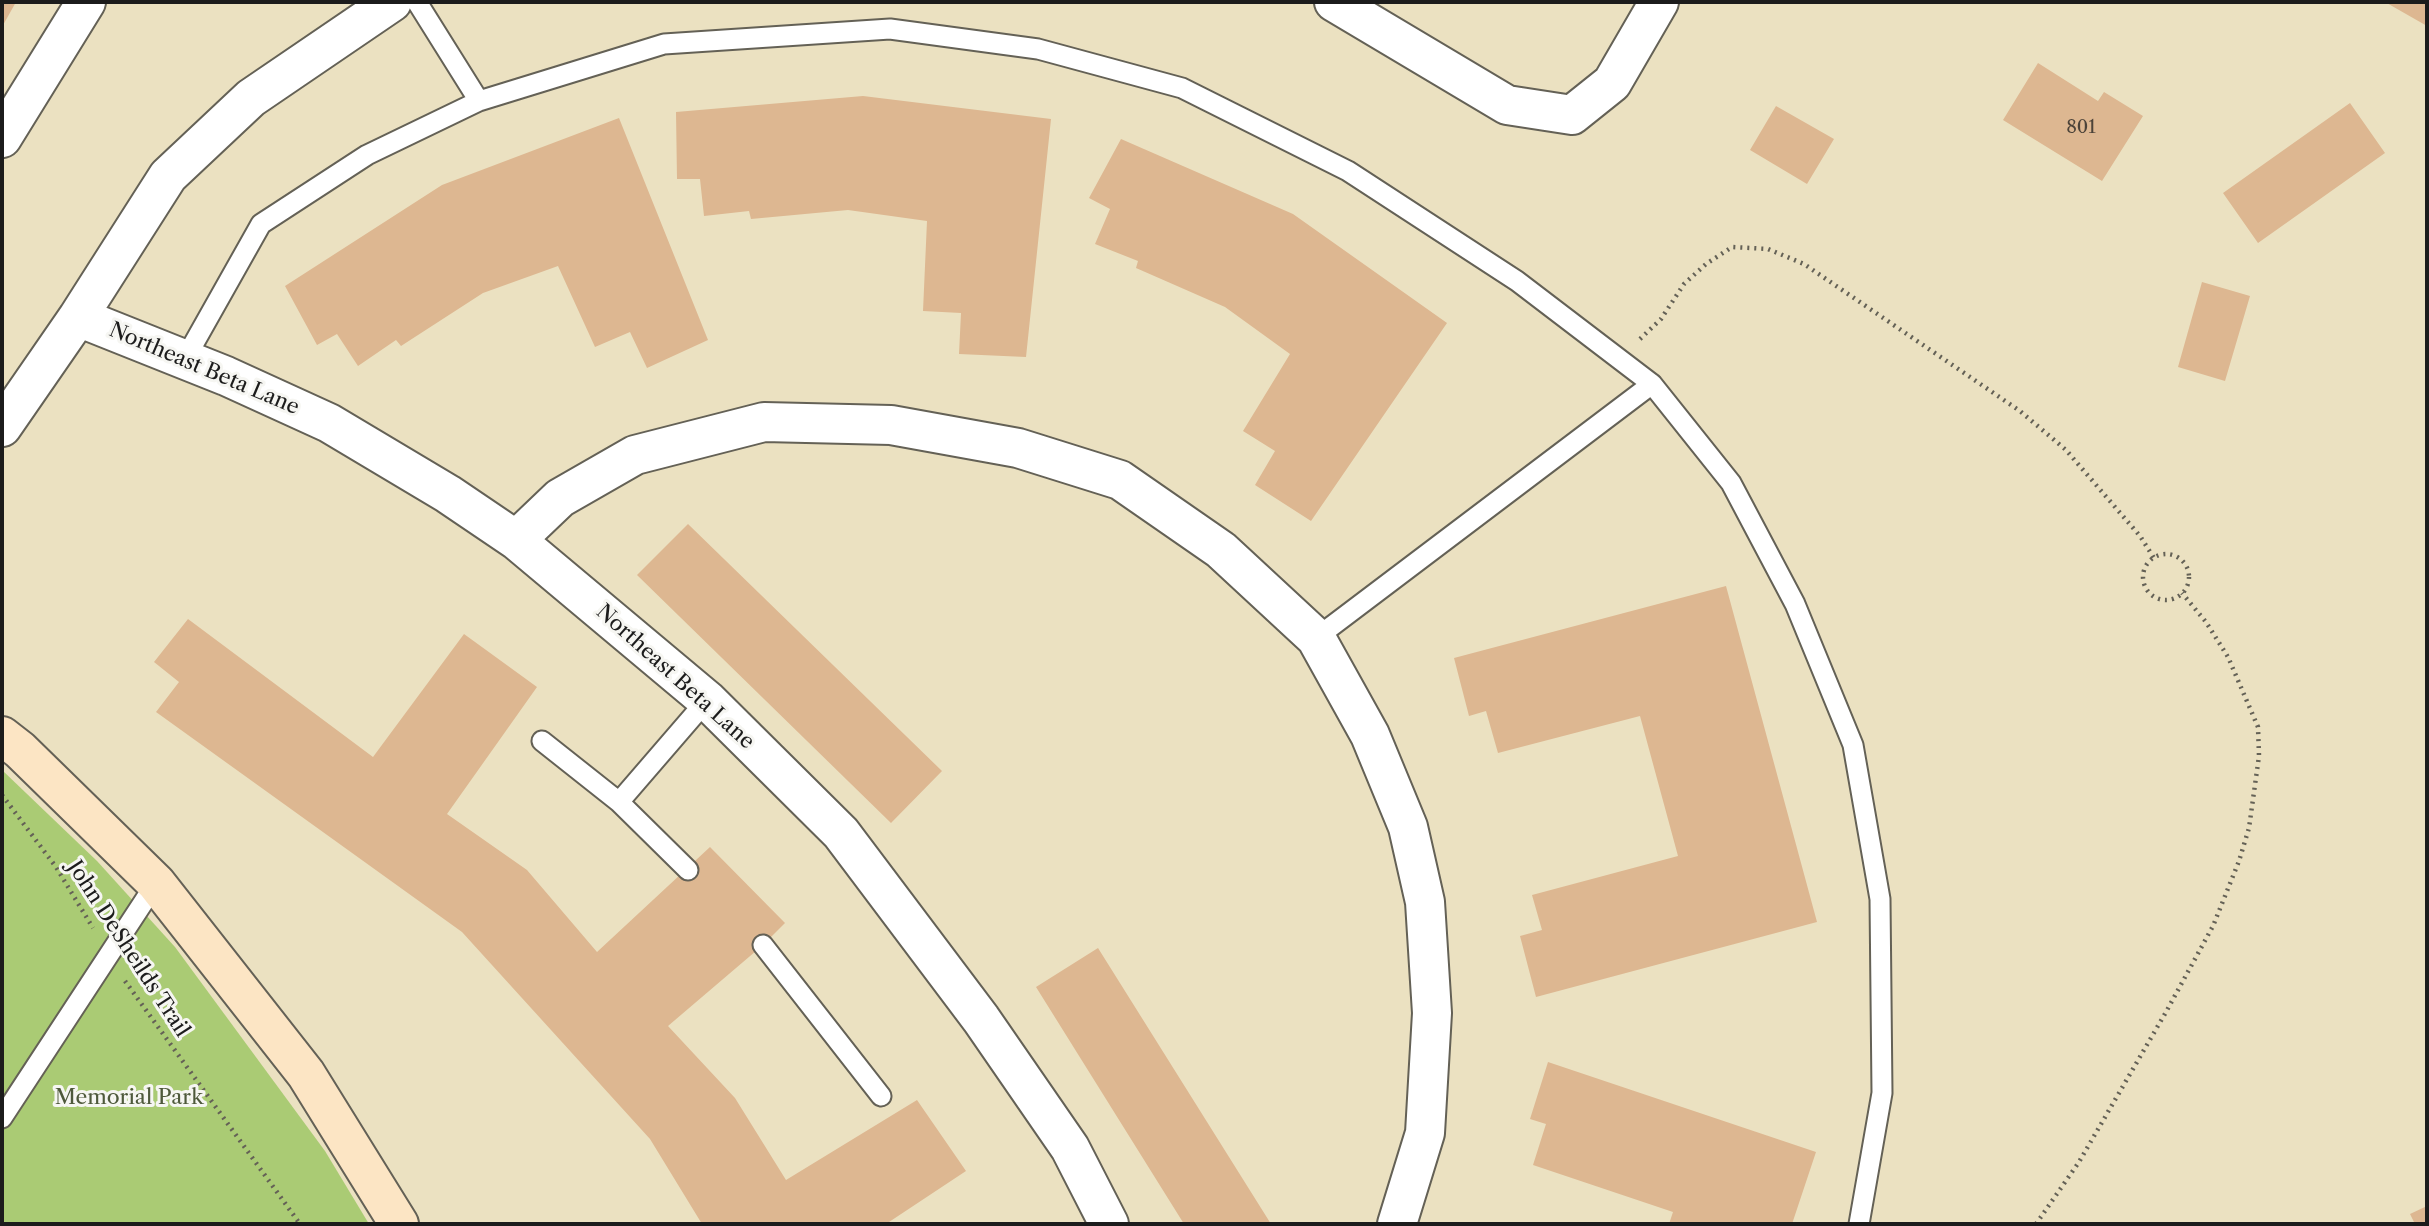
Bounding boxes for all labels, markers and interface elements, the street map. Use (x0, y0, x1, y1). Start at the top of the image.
house number: 801 (2066, 117, 2096, 139)
street label: Northeast Beta Lane (105, 318, 303, 420)
street label: Northeast Beta Lane (591, 599, 759, 755)
street label: John DeSheilds Trail (62, 856, 194, 1042)
park label: Memorial Park (55, 1085, 203, 1111)

